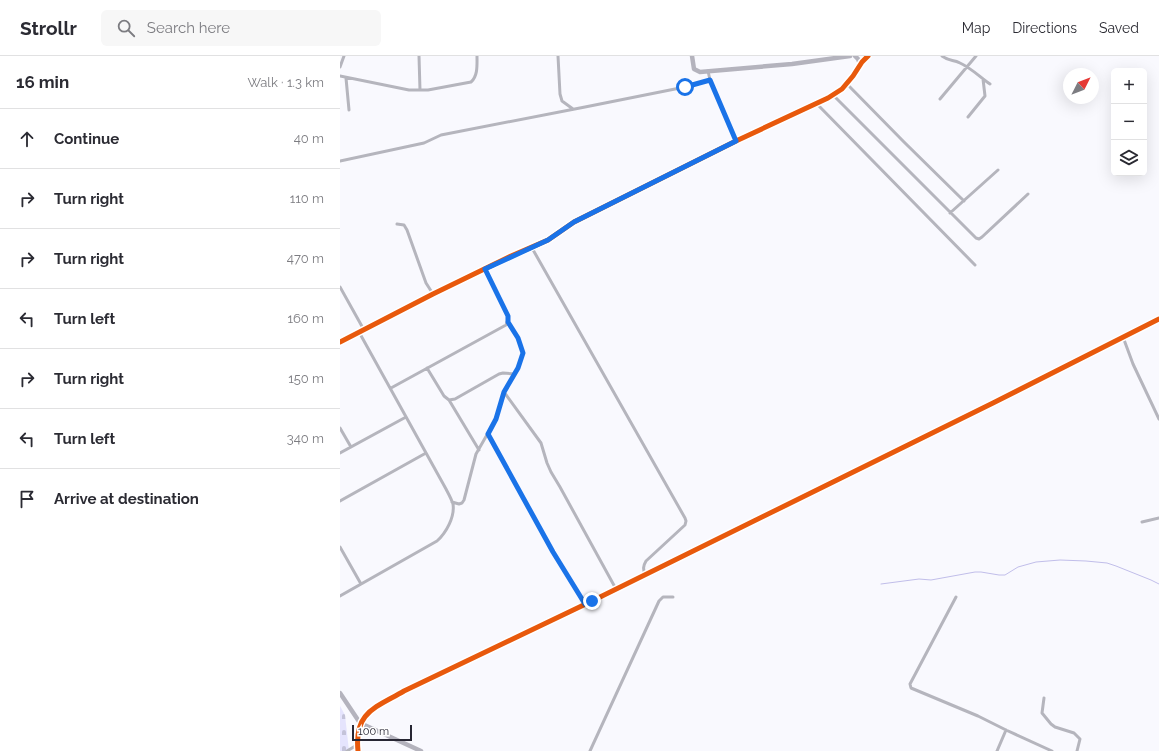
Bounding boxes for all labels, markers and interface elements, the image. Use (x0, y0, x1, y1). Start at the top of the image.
search box (101, 10, 381, 46)
text: Strollr (20, 17, 77, 39)
icon: search (115, 17, 137, 39)
text: Search here (147, 19, 230, 37)
text: Map (962, 20, 990, 36)
text: Directions (1012, 20, 1077, 36)
text: Saved (1099, 20, 1139, 36)
north arrow (1063, 68, 1099, 104)
map controls (1111, 68, 1147, 176)
button: + (1111, 68, 1147, 104)
text: 16 min (16, 72, 69, 92)
text: Walk · 1.3 km (247, 75, 324, 90)
route start (676, 78, 694, 96)
button: − (1111, 104, 1147, 140)
icon: ahead (16, 128, 38, 150)
text: Continue (54, 130, 119, 148)
text: 40 m (294, 131, 324, 146)
button: layers (1111, 140, 1147, 176)
icon: right (16, 188, 38, 210)
text: Turn right (54, 190, 124, 208)
text: 110 m (290, 191, 324, 206)
icon: right (16, 248, 38, 270)
text: Turn right (54, 250, 124, 268)
text: 470 m (287, 251, 324, 266)
icon: left (16, 308, 38, 330)
text: Turn left (54, 310, 115, 328)
text: 160 m (287, 311, 324, 326)
icon: right (16, 368, 38, 390)
text: Turn right (54, 370, 124, 388)
text: 150 m (288, 371, 324, 386)
icon: left (16, 428, 38, 450)
text: Turn left (54, 430, 115, 448)
text: 340 m (287, 431, 324, 446)
icon: arrive (16, 488, 38, 510)
text: Arrive at destination (54, 490, 199, 508)
route end (583, 592, 601, 610)
scale bar (352, 723, 412, 742)
text: 100 m (358, 725, 389, 738)

